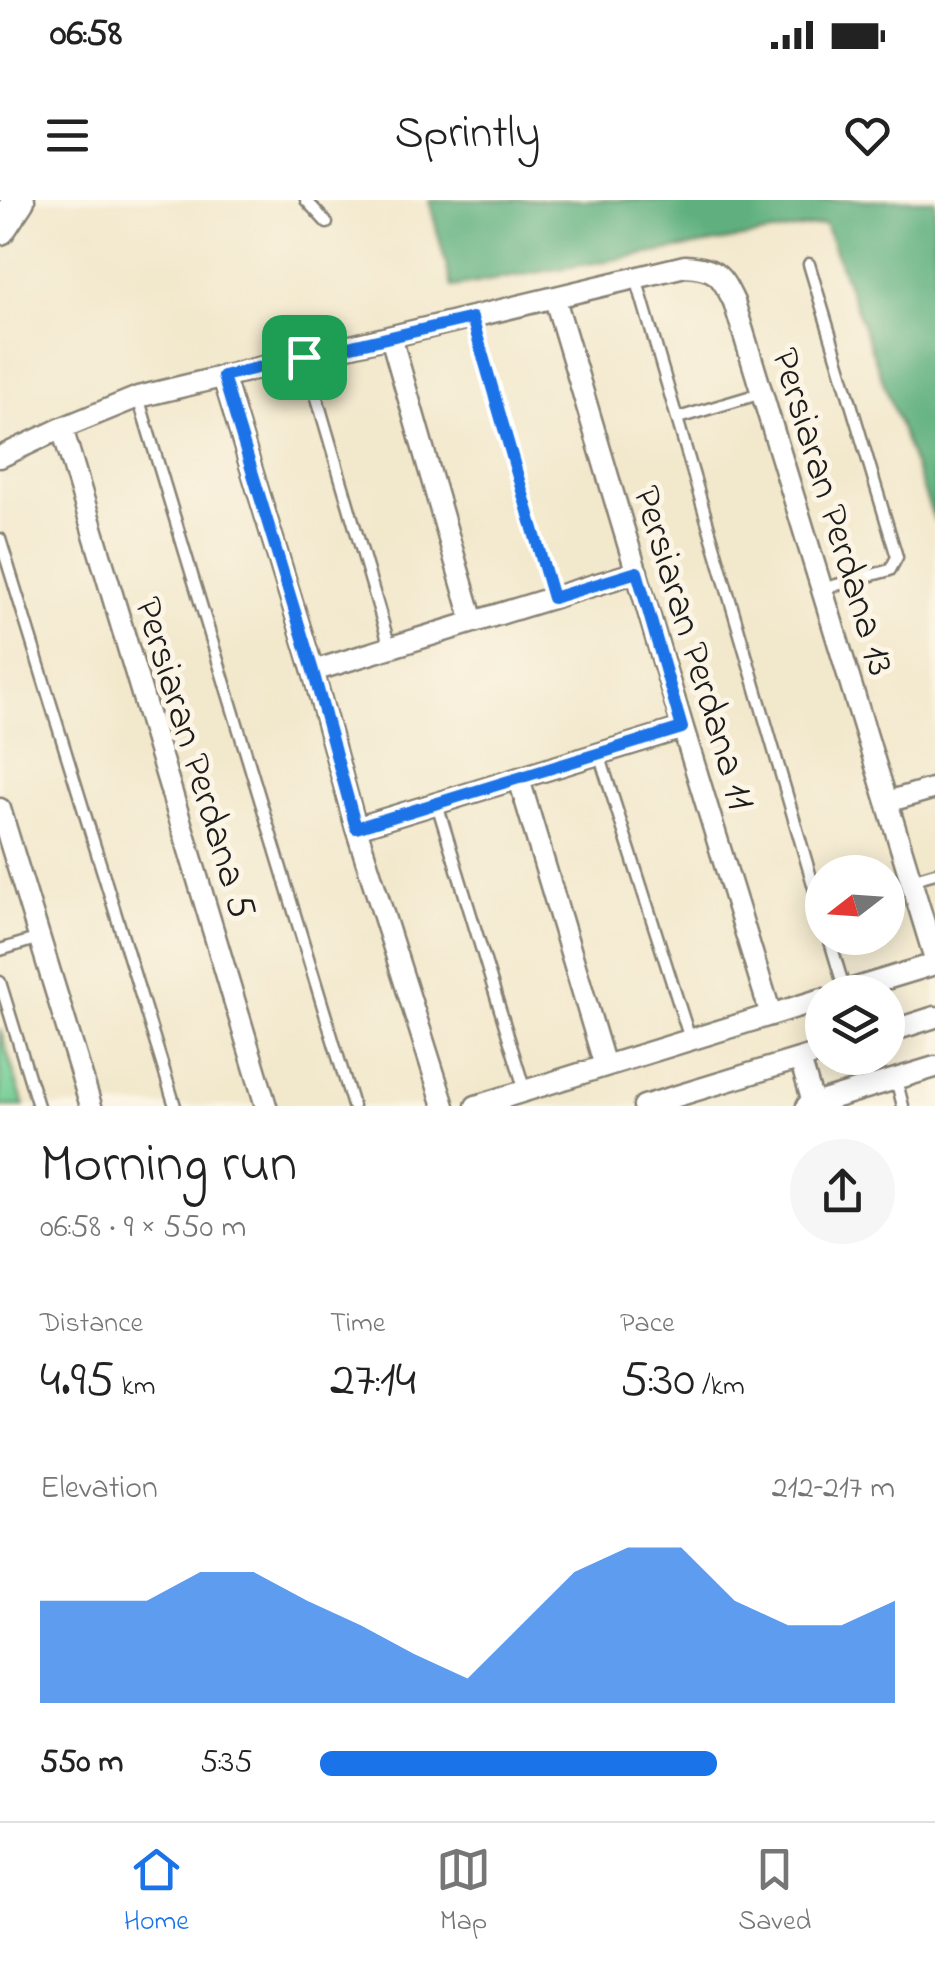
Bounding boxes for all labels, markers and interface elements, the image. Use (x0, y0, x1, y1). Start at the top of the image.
text: 06:58 (50, 7, 122, 63)
text: Sprintly (395, 102, 540, 168)
icon: menu (40, 108, 95, 163)
icon: heart (840, 108, 895, 163)
pin (262, 315, 347, 400)
icon: arrive (277, 330, 332, 385)
street label: Persiaran Perdana 13 (753, 341, 909, 683)
street label: Persiaran Perdana 11 (614, 479, 769, 818)
street label: Persiaran Perdana 5 (116, 590, 270, 926)
north arrow (805, 855, 905, 955)
map controls (805, 855, 905, 1075)
button: layers (805, 975, 905, 1075)
text: Morning run (40, 1127, 297, 1207)
button: share (790, 1139, 895, 1244)
text: 06:58 · 9 × 550 m (40, 1205, 246, 1252)
text: Distance (40, 1304, 143, 1345)
text: Time (330, 1304, 385, 1345)
text: Pace (620, 1304, 675, 1345)
text: 4.95 (40, 1345, 114, 1418)
text: 27:14 (330, 1345, 416, 1418)
text: 5:30 (620, 1345, 695, 1418)
text: km (114, 1367, 155, 1408)
text: /km (695, 1367, 745, 1408)
text: Elevation (40, 1466, 158, 1513)
text: 212–217 m (772, 1466, 895, 1513)
text: 550 m (40, 1740, 123, 1787)
text: 5:35 (200, 1740, 253, 1787)
tab: Home (124, 1842, 189, 1943)
tab: Map (436, 1842, 491, 1943)
tab: Saved (738, 1842, 811, 1943)

